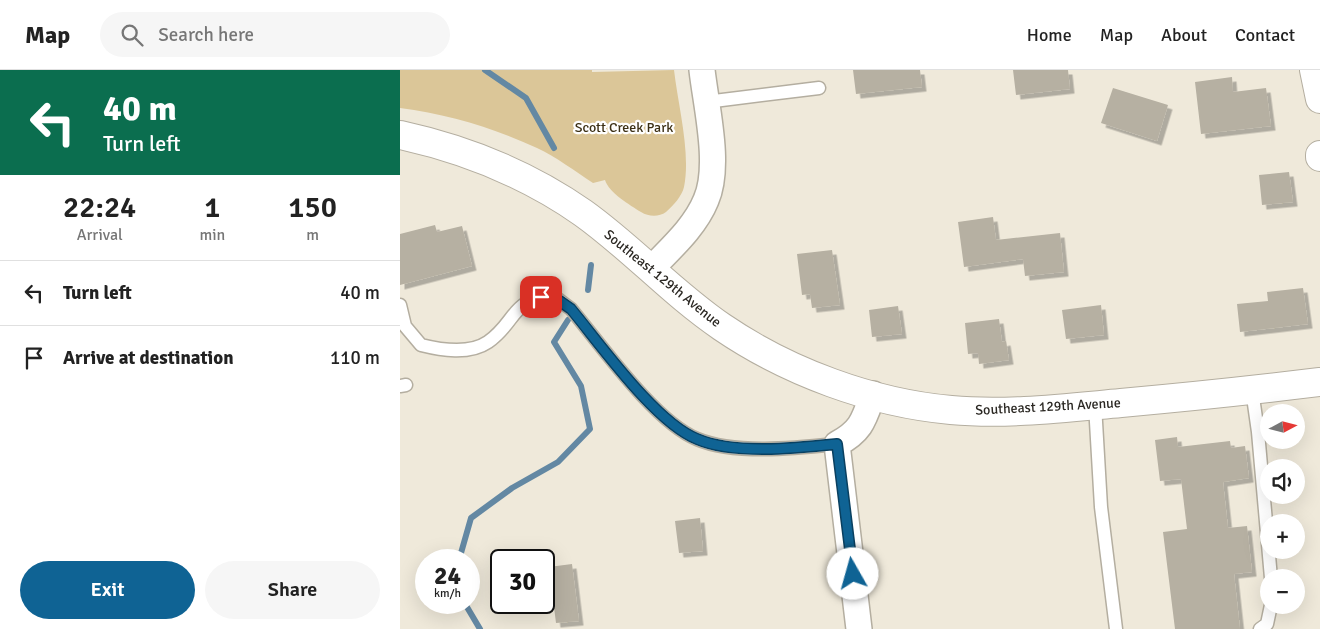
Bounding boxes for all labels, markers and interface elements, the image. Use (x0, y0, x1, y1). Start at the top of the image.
search box (100, 12, 450, 57)
text: Map (25, 20, 70, 50)
icon: search (118, 21, 146, 49)
text: Search here (158, 23, 254, 47)
text: Home (1027, 24, 1072, 46)
text: Map (1100, 24, 1133, 46)
text: About (1161, 24, 1207, 46)
text: Contact (1235, 24, 1295, 46)
text: 40 m (103, 87, 177, 130)
icon: left (20, 90, 85, 155)
park label: Scott Creek Park (575, 119, 673, 136)
text: Turn left (103, 130, 181, 157)
text: 22:24 (63, 189, 136, 226)
text: 1 (204, 189, 220, 226)
text: 150 (288, 189, 337, 226)
text: Arrival (77, 225, 123, 245)
text: min (199, 225, 225, 245)
text: m (306, 225, 319, 245)
street label: Southeast 129th Avenue (601, 226, 725, 331)
pin (520, 276, 562, 318)
icon: left (20, 279, 48, 307)
text: Turn left (63, 281, 132, 305)
text: 40 m (340, 281, 380, 305)
icon: arrive (527, 283, 555, 311)
icon: arrive (20, 344, 48, 372)
text: Arrive at destination (63, 346, 234, 370)
text: 110 m (330, 346, 380, 370)
street label: Southeast 129th Avenue (975, 394, 1121, 419)
north arrow (1260, 404, 1305, 449)
map controls (1260, 404, 1305, 614)
button: sound (1260, 459, 1305, 504)
button: + (1260, 514, 1305, 559)
position arrow (826, 547, 878, 599)
speed limit sign: 30 (490, 549, 555, 614)
text: 24 (434, 560, 461, 591)
button: Exit (20, 561, 195, 619)
button: Share (205, 561, 380, 619)
button: − (1260, 569, 1305, 614)
text: km/h (434, 586, 461, 601)

